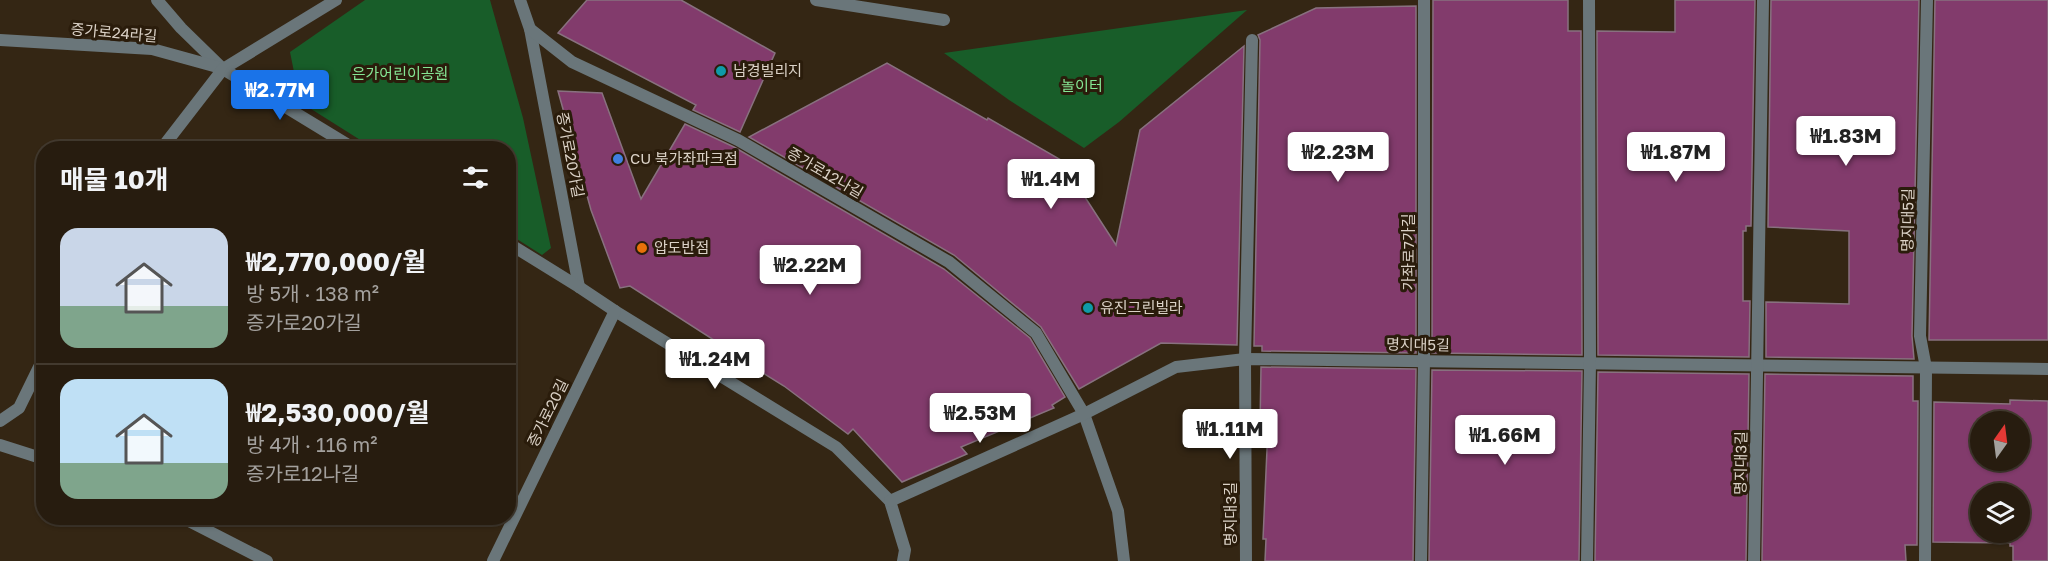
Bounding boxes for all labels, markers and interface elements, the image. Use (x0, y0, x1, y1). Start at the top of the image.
street label: 증가로24라길 (70, 19, 158, 45)
place label: 남경빌리지 (733, 61, 802, 79)
park label: 은가어린이공원 (352, 64, 448, 82)
marker: 남경빌리지 (714, 64, 728, 78)
pin: ₩2.77M (231, 70, 329, 121)
park label: 놀이터 (1061, 76, 1103, 94)
text: ₩2.77M (245, 77, 315, 101)
street label: 증가로20가길 (554, 110, 588, 199)
pin: ₩1.83M (1797, 116, 1895, 167)
text: ₩1.83M (1810, 123, 1882, 147)
pin: ₩2.23M (1289, 132, 1387, 183)
pin: ₩1.87M (1627, 132, 1725, 183)
text: ₩2.23M (1302, 139, 1374, 163)
text: ₩1.87M (1641, 139, 1711, 163)
street label: 증가로12나길 (784, 143, 867, 201)
place label: CU 북가좌파크점 (630, 149, 738, 167)
marker: CU 북가좌파크점 (611, 152, 625, 166)
pin: ₩1.4M (1009, 159, 1093, 210)
icon: filters (459, 161, 492, 194)
text: 매물 10개 (60, 164, 169, 195)
text: ₩1.4M (1022, 166, 1080, 190)
street label: 명지대5길 (1897, 188, 1917, 252)
street label: 가좌로7가길 (1399, 214, 1417, 290)
place label: 압도반점 (654, 238, 709, 256)
marker: 압도반점 (635, 241, 649, 255)
pin: ₩2.22M (761, 245, 859, 296)
text: ₩2,770,000/월 (246, 246, 426, 277)
icon: home (108, 252, 180, 324)
text: ₩2.22M (774, 252, 846, 276)
text: 방 5개 · 138 m² (246, 281, 379, 305)
place label: 유진그린빌라 (1100, 298, 1183, 316)
marker: 유진그린빌라 (1081, 301, 1095, 315)
text: 증가로20가길 (246, 310, 362, 334)
street label: 명지대5길 (1386, 334, 1450, 354)
pin: ₩1.24M (666, 339, 764, 390)
text: ₩1.24M (680, 346, 751, 370)
street label: 증가로20길 (523, 376, 571, 449)
pin: ₩2.53M (931, 393, 1029, 444)
text: ₩2,530,000/월 (246, 397, 430, 428)
text: ₩2.53M (944, 400, 1016, 424)
icon: home (108, 403, 180, 475)
pin: ₩1.11M (1181, 409, 1279, 460)
north arrow (1970, 411, 2030, 471)
map controls (1970, 411, 2030, 543)
pin: ₩1.66M (1456, 415, 1554, 466)
text: ₩1.11M (1197, 416, 1263, 440)
text: ₩1.66M (1469, 422, 1541, 446)
street label: 명지대3길 (1730, 431, 1750, 495)
text: 방 4개 · 116 m² (246, 432, 377, 456)
text: 증가로12나길 (246, 461, 359, 485)
street label: 명지대3길 (1221, 482, 1239, 546)
button: layers (1970, 483, 2030, 543)

